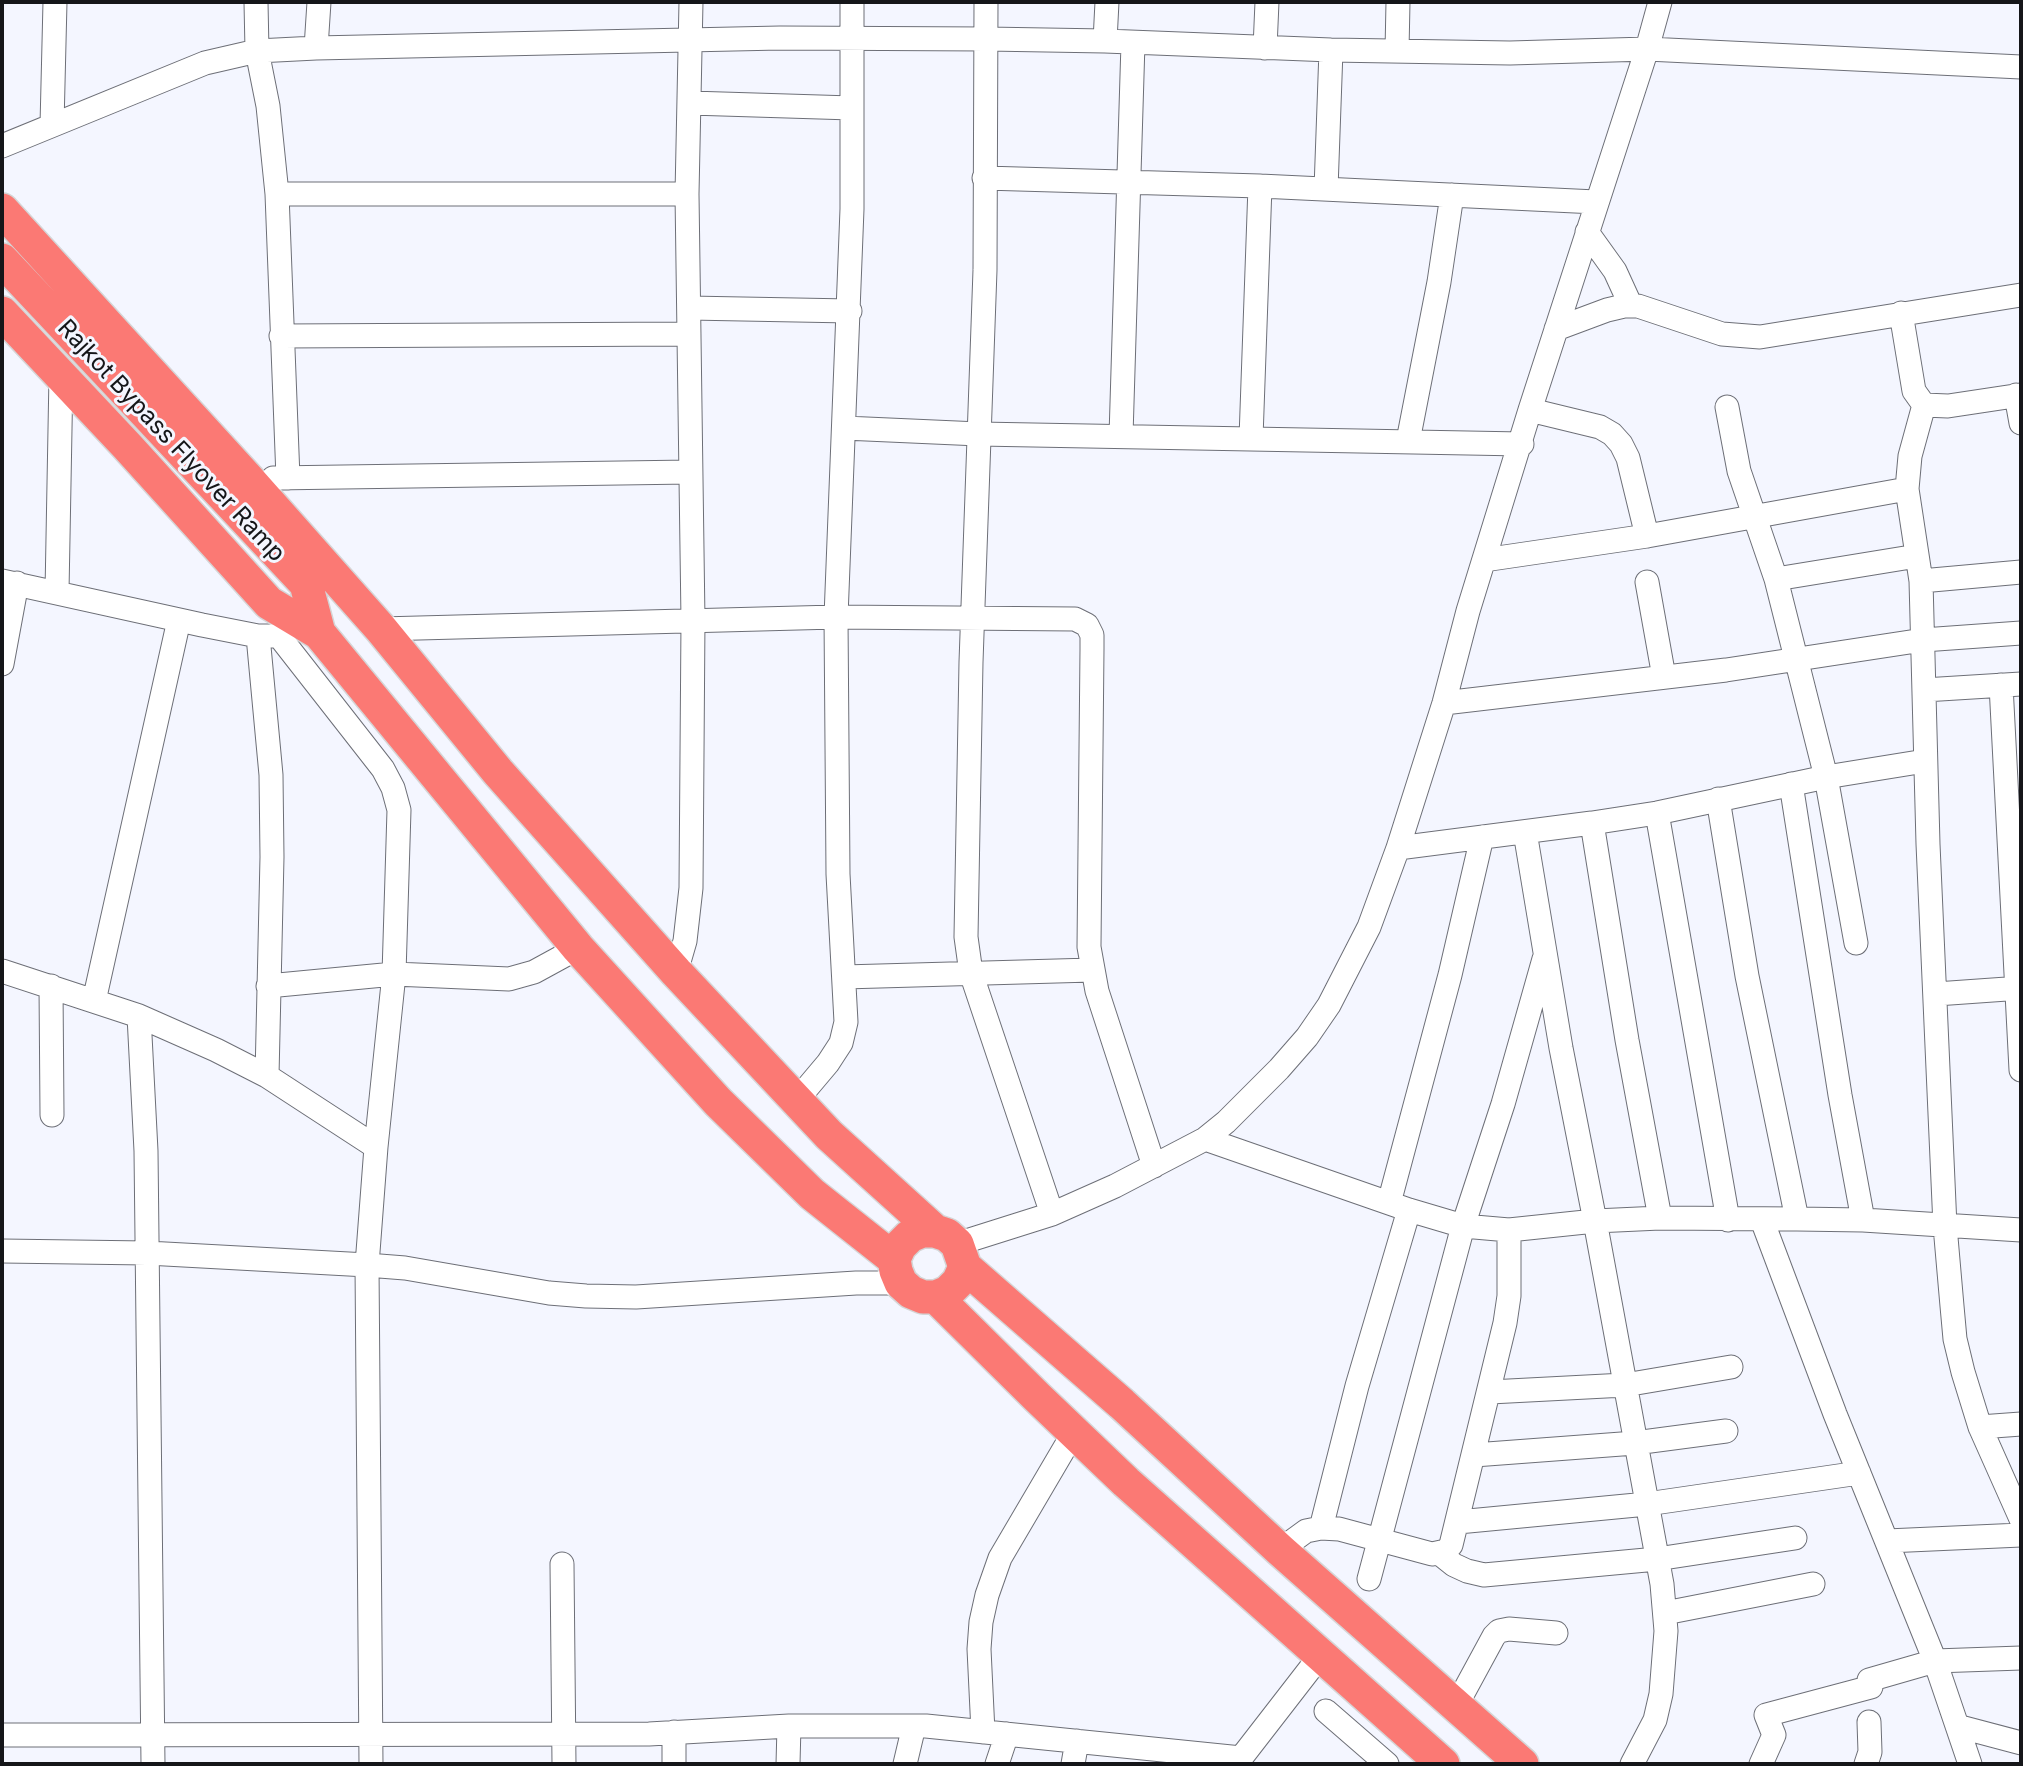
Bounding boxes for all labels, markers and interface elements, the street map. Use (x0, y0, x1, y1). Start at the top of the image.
street label: Rajkot Bypass Flyover Ramp (51, 314, 291, 568)

